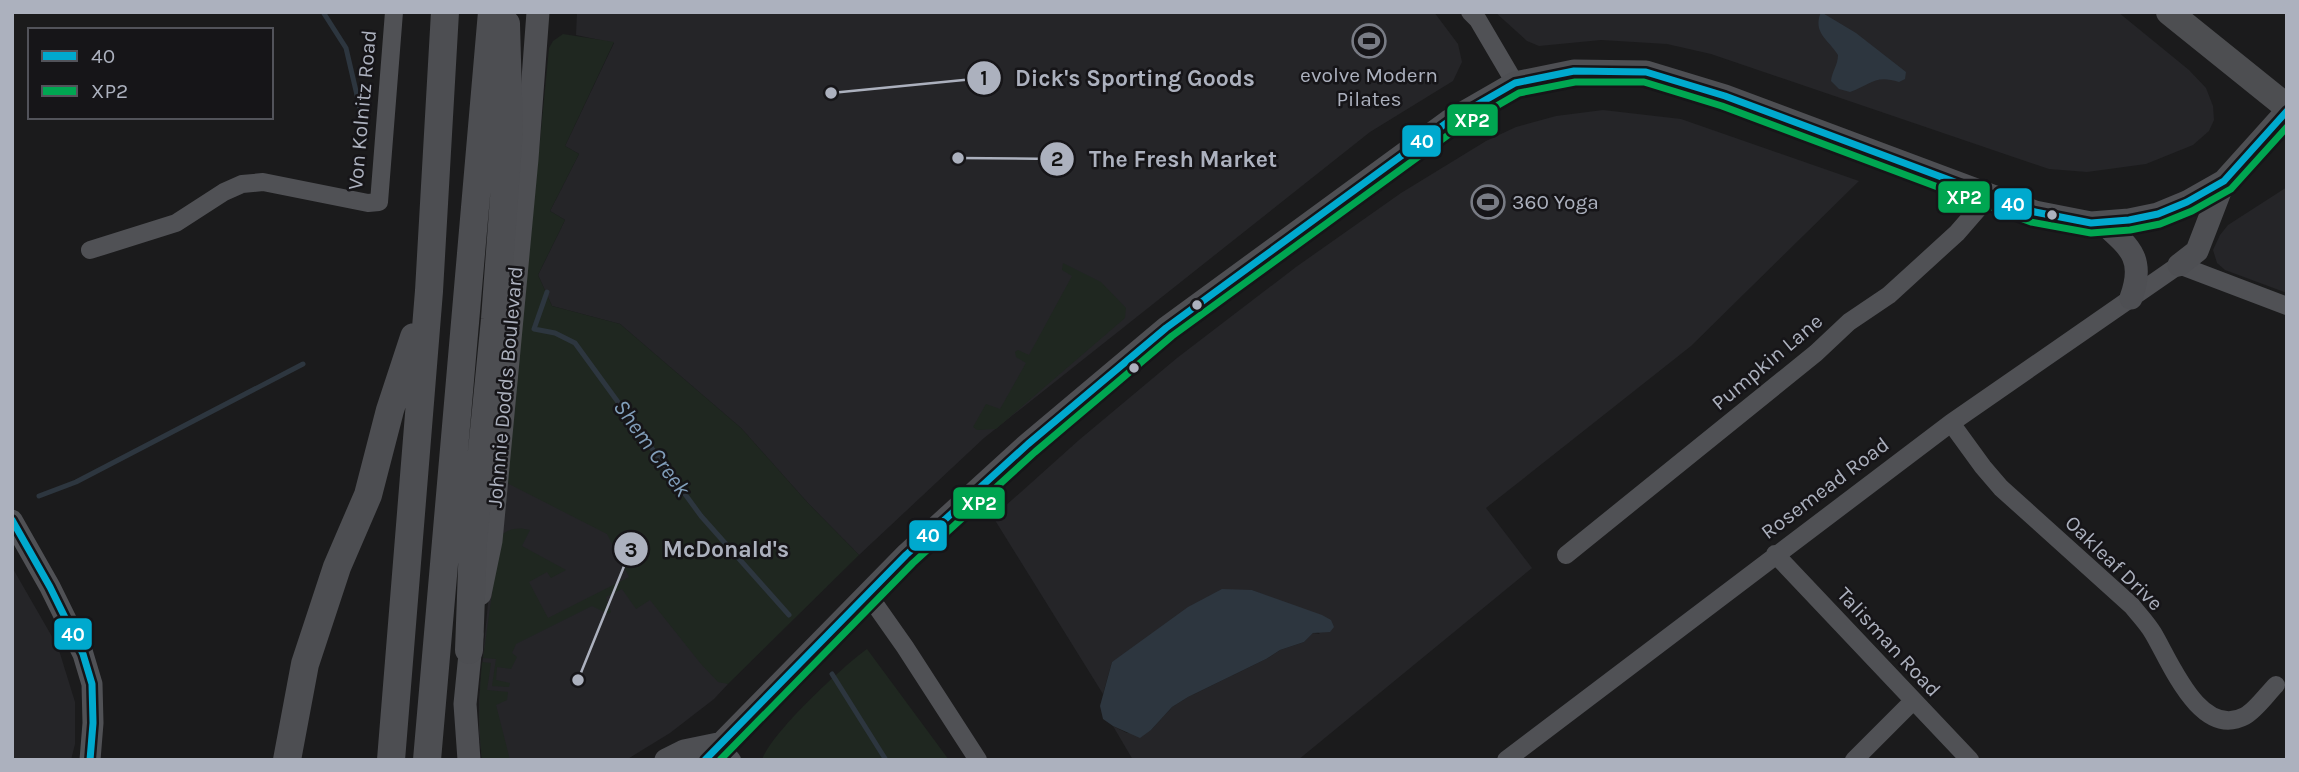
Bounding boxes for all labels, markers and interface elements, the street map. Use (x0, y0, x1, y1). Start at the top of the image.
sports icon: evolve Modern Pilates (1350, 22, 1388, 60)
legend (28, 28, 273, 119)
street label: Von Kolnitz Road (343, 29, 381, 191)
text: 40 (91, 44, 115, 68)
callout: Dick's Sporting Goods (966, 56, 1269, 100)
place label: evolve Modern Pilates (1300, 63, 1438, 111)
text: Dick's Sporting Goods (1015, 65, 1255, 92)
text: 1 (980, 66, 988, 90)
text: XP2 (91, 79, 128, 103)
line badge: XP2 (1446, 103, 1499, 137)
text: XP2 (1454, 110, 1490, 132)
line badge: 40 (1401, 124, 1442, 158)
text: 40 (1410, 131, 1434, 153)
callout: The Fresh Market (1040, 137, 1291, 181)
text: The Fresh Market (1089, 146, 1277, 173)
text: 2 (1051, 147, 1063, 171)
line badge: XP2 (1937, 180, 1991, 214)
sports icon: 360 Yoga (1469, 183, 1507, 221)
text: XP2 (1946, 187, 1982, 209)
line badge: 40 (1993, 187, 2033, 221)
place label: 360 Yoga (1512, 190, 1599, 214)
text: 40 (2001, 194, 2025, 216)
unlabelled marker (2045, 208, 2059, 222)
street label: Johnnie Dodds Boulevard (482, 265, 528, 509)
unlabelled marker (1190, 298, 1204, 312)
street label: Pumpkin Lane (1707, 309, 1827, 415)
unlabelled marker (1127, 361, 1141, 375)
water label: Shem Creek (608, 394, 696, 502)
street label: Rosemead Road (1756, 432, 1894, 544)
line badge: XP2 (952, 486, 1006, 520)
text: XP2 (961, 493, 997, 515)
street label: Oakleaf Drive (2060, 510, 2168, 616)
line badge: 40 (908, 519, 948, 552)
text: 40 (916, 525, 940, 547)
callout: McDonald's (614, 527, 803, 571)
text: McDonald's (663, 536, 789, 563)
text: 3 (624, 538, 638, 562)
street label: Talisman Road (1832, 582, 1946, 702)
line badge: 40 (53, 617, 93, 651)
text: 40 (61, 624, 85, 646)

